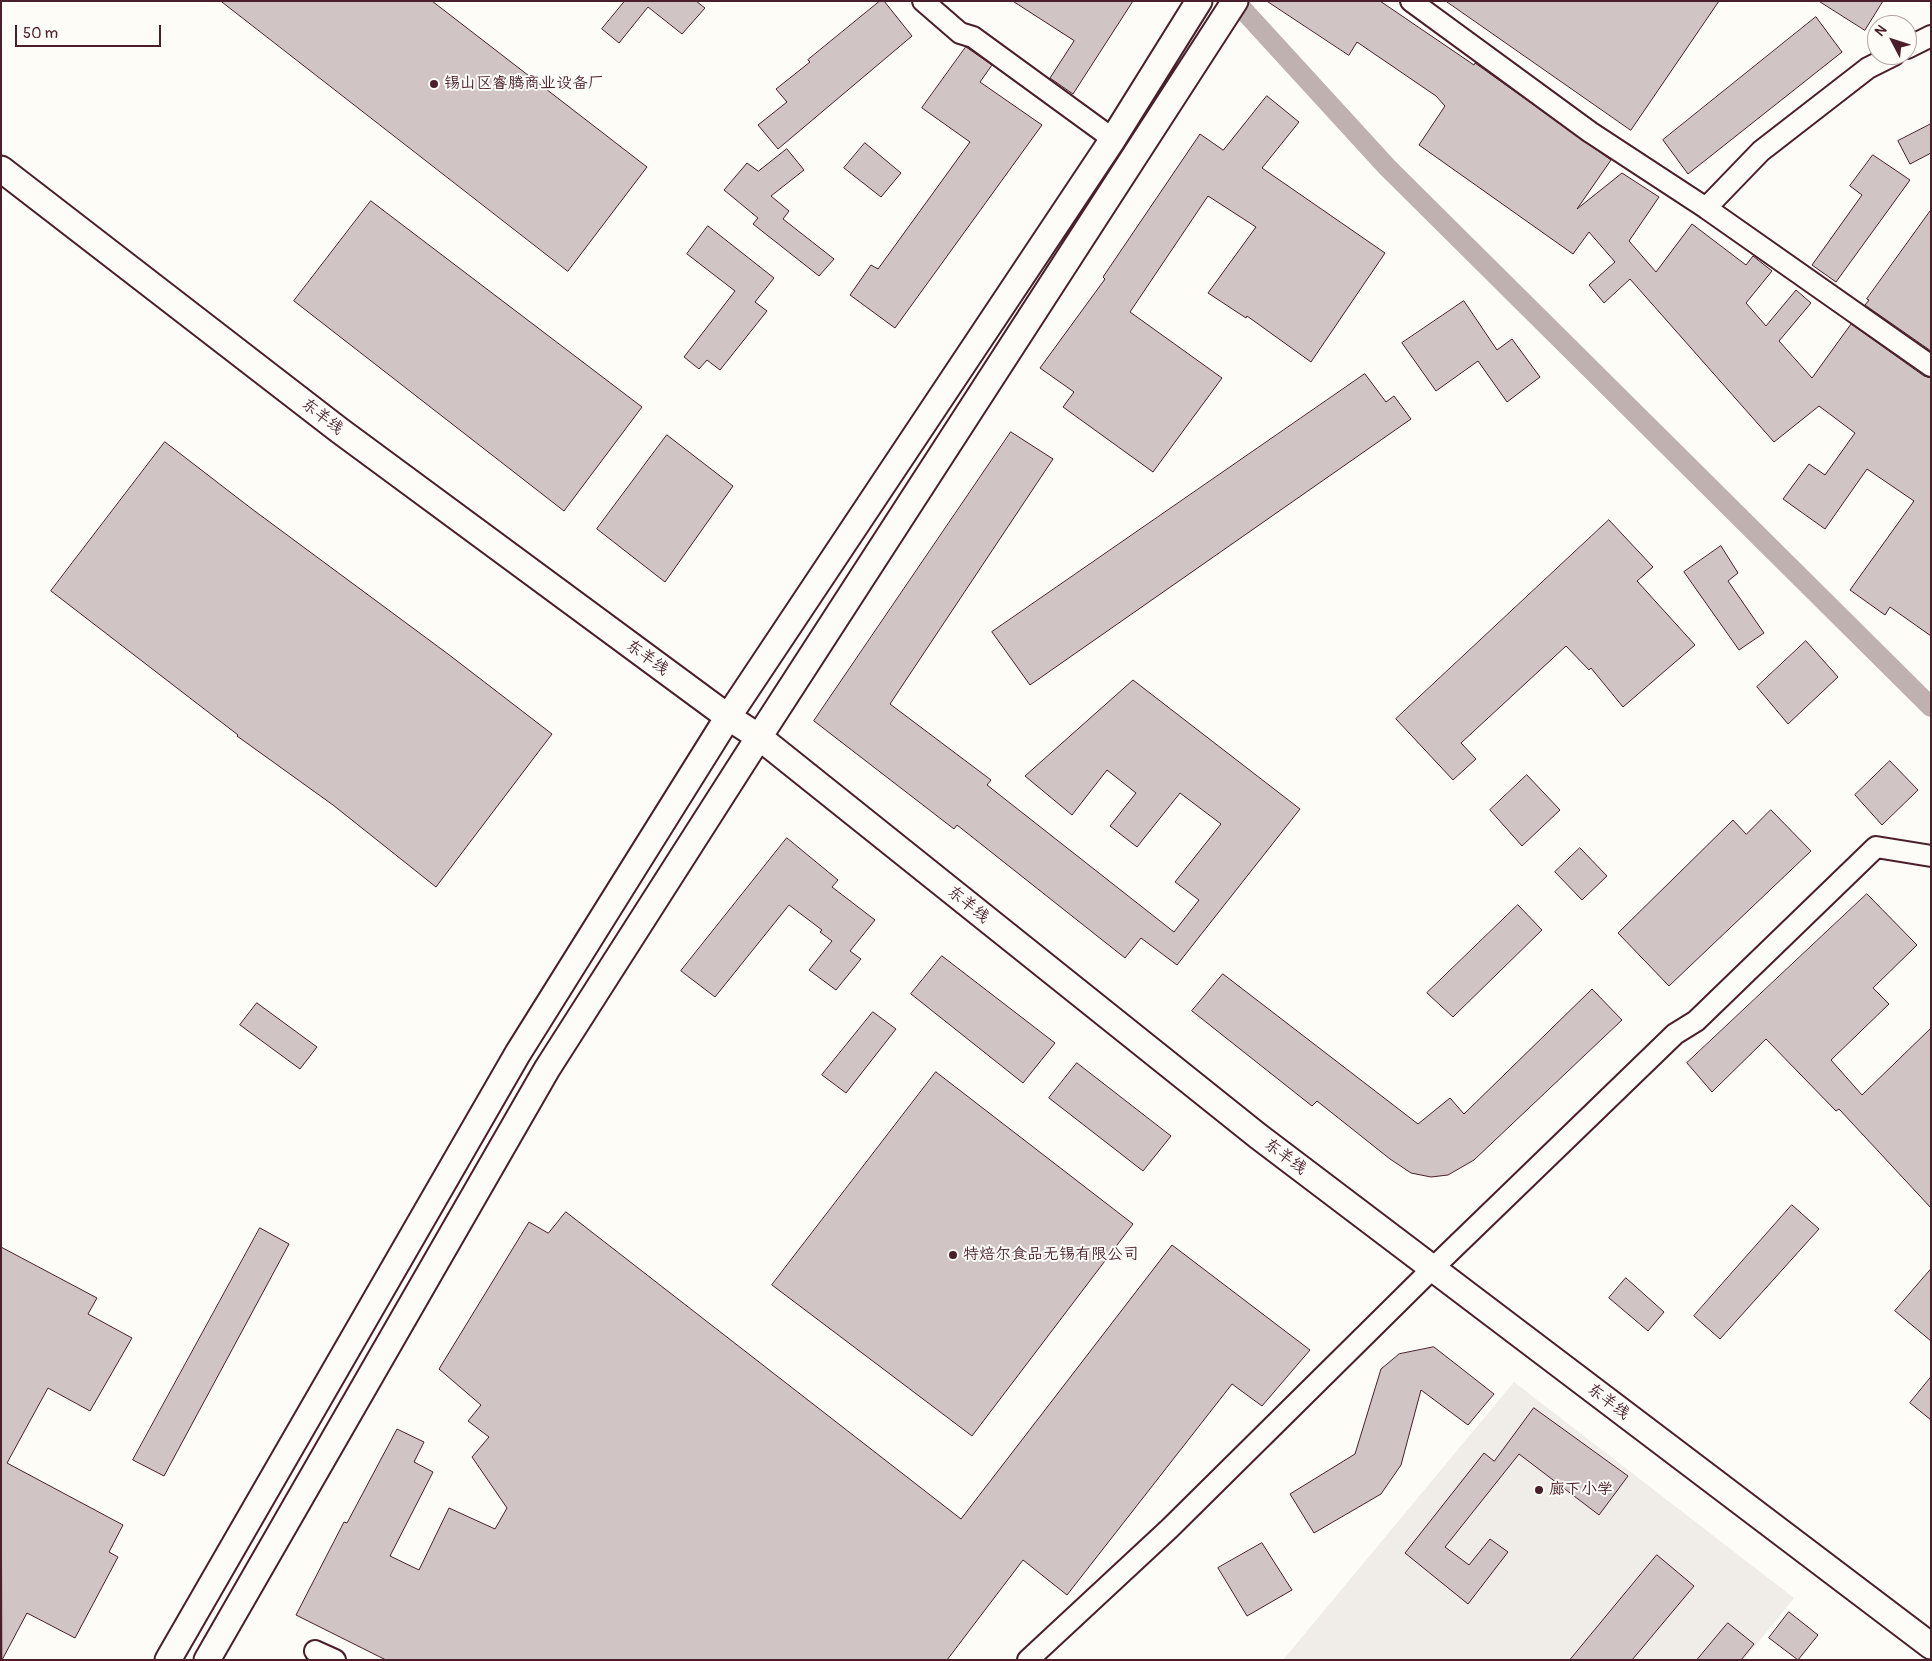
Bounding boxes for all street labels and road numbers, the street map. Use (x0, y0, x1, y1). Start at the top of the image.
street label: 东羊线 (297, 395, 347, 439)
street label: 东羊线 (622, 636, 672, 680)
street label: 东羊线 (943, 882, 993, 928)
street label: 东羊线 (1260, 1135, 1310, 1179)
street label: 东羊线 (1583, 1380, 1633, 1424)

